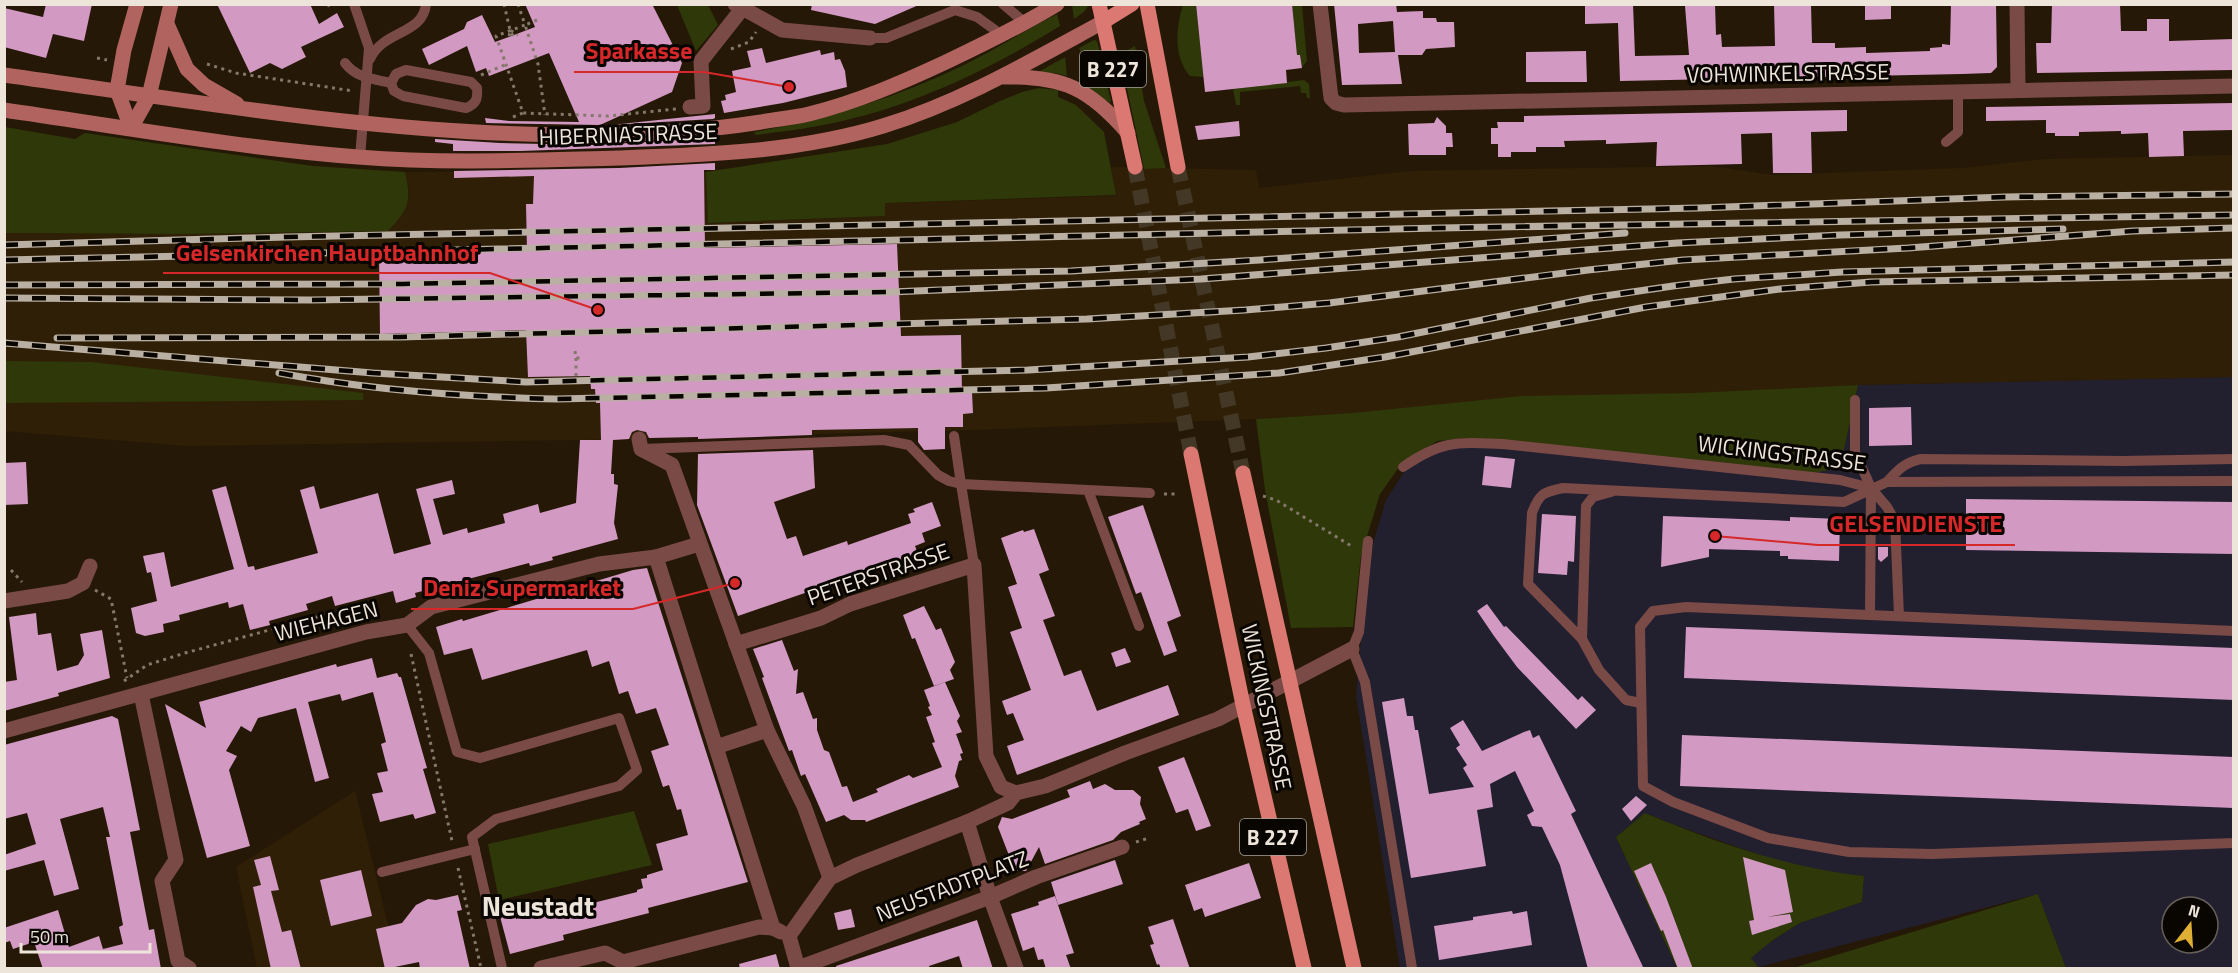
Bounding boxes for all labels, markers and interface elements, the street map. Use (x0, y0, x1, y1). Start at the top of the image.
callout: Sparkasse (574, 30, 704, 72)
text: Sparkasse (586, 32, 692, 68)
road number: B 227 (1080, 51, 1146, 87)
street label: VOHWINKELSTRASSE (1686, 54, 1890, 92)
street label: HIBERNIASTRASSE (538, 114, 718, 154)
callout: Gelsenkirchen Hauptbahnhof (163, 231, 490, 273)
text: Gelsenkirchen Hauptbahnhof (176, 234, 479, 270)
street label: WICKINGSTRASSE (1696, 426, 1868, 480)
callout: GELSENDIENSTE (1818, 503, 2015, 545)
text: GELSENDIENSTE (1829, 505, 2003, 541)
street label: PETERSTRASSE (802, 534, 954, 614)
callout: Deniz Supermarket (411, 567, 633, 609)
text: Deniz Supermarket (423, 569, 621, 605)
street label: WIEHAGEN (271, 592, 381, 650)
street label: WICKINGSTRASSE (1233, 621, 1301, 793)
road number: B 227 (1240, 819, 1306, 855)
street label: NEUSTADTPLATZ (871, 841, 1033, 931)
district label: Neustadt (482, 884, 594, 927)
north arrow (2160, 895, 2220, 955)
text: N (2186, 898, 2203, 924)
scale bar (21, 916, 150, 954)
text: 50 m (30, 923, 69, 950)

